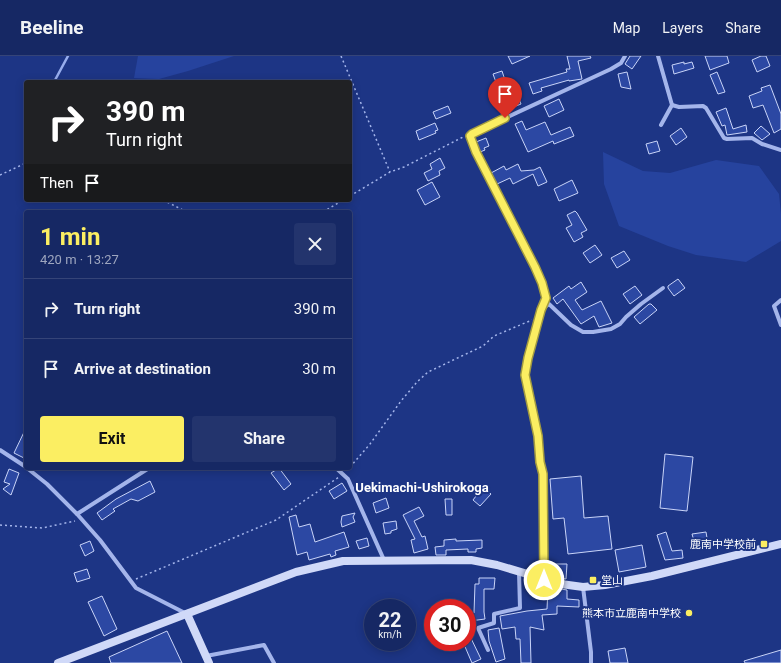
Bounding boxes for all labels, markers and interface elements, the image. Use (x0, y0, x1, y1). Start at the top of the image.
text: Beeline (20, 16, 84, 39)
text: Map (613, 20, 640, 36)
text: Layers (662, 20, 703, 36)
text: Share (725, 20, 761, 36)
pin (488, 77, 522, 118)
icon: arrive (494, 83, 516, 105)
text: 390 m (106, 95, 185, 128)
icon: right (40, 96, 92, 148)
text: Turn right (106, 129, 183, 150)
icon: arrive (81, 172, 103, 194)
text: Then (40, 174, 73, 192)
text: 1 min (40, 223, 100, 251)
button: close (294, 223, 336, 265)
text: 420 m · 13:27 (40, 252, 119, 267)
icon: right (40, 298, 62, 320)
text: Turn right (74, 300, 140, 318)
text: 390 m (294, 300, 336, 318)
icon: arrive (40, 358, 62, 380)
text: Arrive at destination (74, 360, 211, 378)
text: 30 m (302, 360, 336, 378)
button: Exit (40, 416, 184, 462)
button: Share (192, 416, 336, 462)
district label: Uekimachi-Ushirokoga (355, 480, 489, 495)
place label: 鹿南中学校前 (690, 538, 756, 551)
marker: 鹿南中学校前 (759, 539, 769, 549)
position arrow (523, 559, 565, 601)
place label: 堂山 (601, 574, 623, 587)
marker: 堂山 (588, 575, 598, 585)
speed limit sign: 30 (424, 599, 476, 651)
place label: 熊本市立鹿南中学校 (582, 607, 681, 620)
text: 22 (379, 608, 401, 632)
marker: 熊本市立鹿南中学校 (684, 608, 694, 618)
text: km/h (378, 629, 402, 640)

